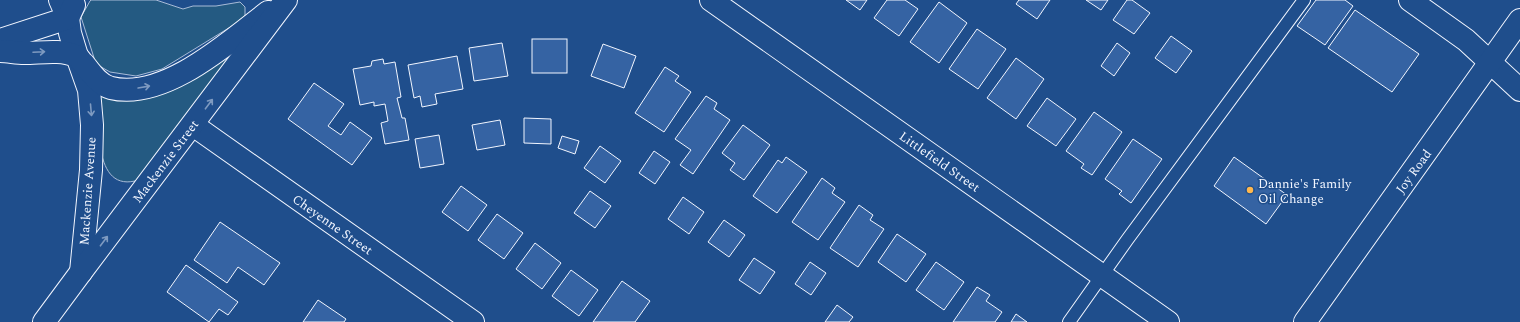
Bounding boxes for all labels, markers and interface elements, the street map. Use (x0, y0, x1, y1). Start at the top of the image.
one-way arrow (32, 48, 45, 56)
one-way arrow (138, 83, 151, 91)
one-way arrow (204, 99, 213, 110)
one-way arrow (87, 103, 94, 116)
street label: Mackenzie Street (128, 115, 204, 207)
street label: Littlefield Street (895, 126, 984, 197)
street label: Mackenzie Avenue (74, 136, 102, 246)
street label: Joy Road (1391, 145, 1437, 198)
place label: Dannie's Family Oil Change (1258, 174, 1352, 209)
marker: Dannie's Family Oil Change (1245, 185, 1255, 195)
street label: Cheyenne Street (288, 189, 377, 260)
one-way arrow (100, 235, 108, 246)

